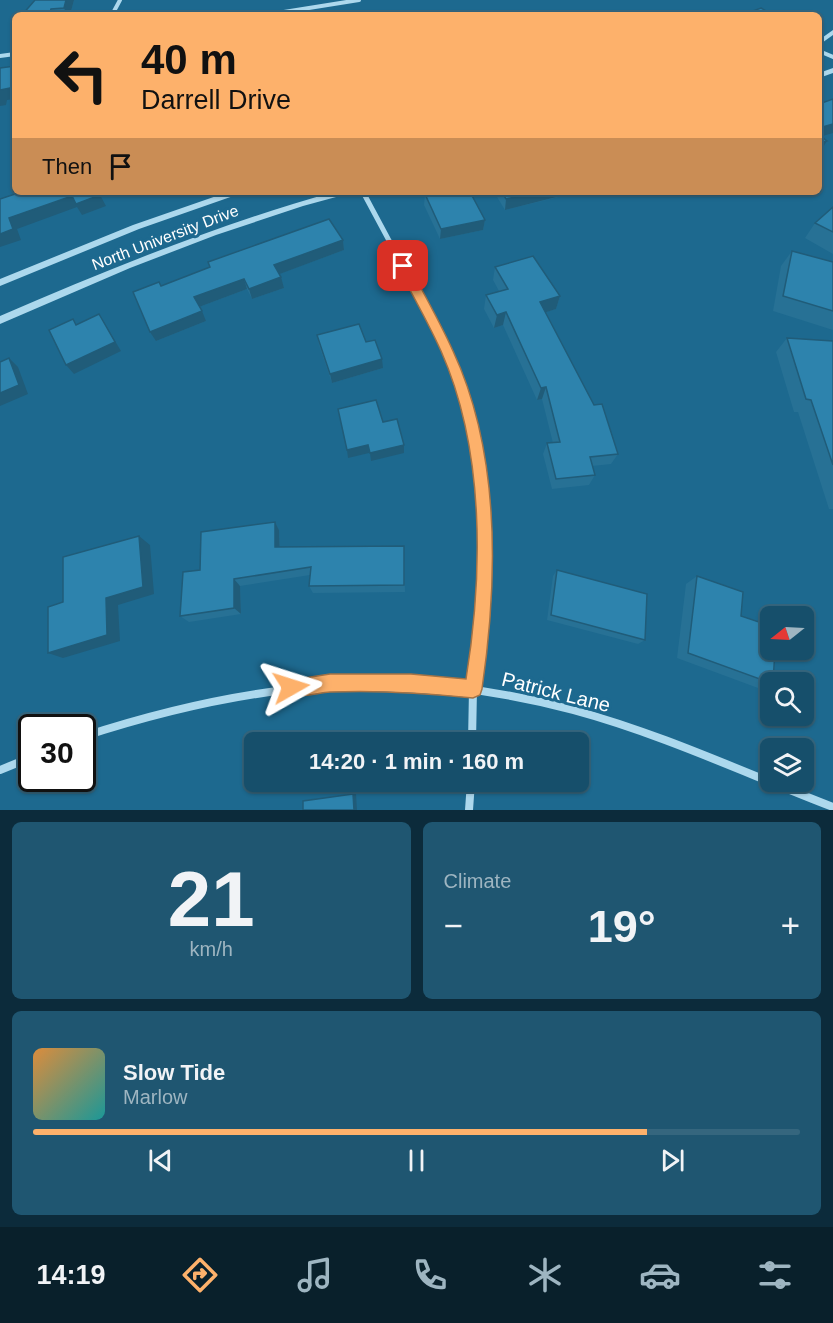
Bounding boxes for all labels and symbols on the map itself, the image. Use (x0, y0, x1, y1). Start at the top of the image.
street label: North University Drive (90, 202, 241, 273)
pin (377, 240, 428, 291)
north arrow (760, 606, 814, 660)
position arrow (259, 655, 323, 719)
street label: Patrick Lane (499, 668, 613, 716)
speed limit sign: 30 (18, 714, 96, 792)

